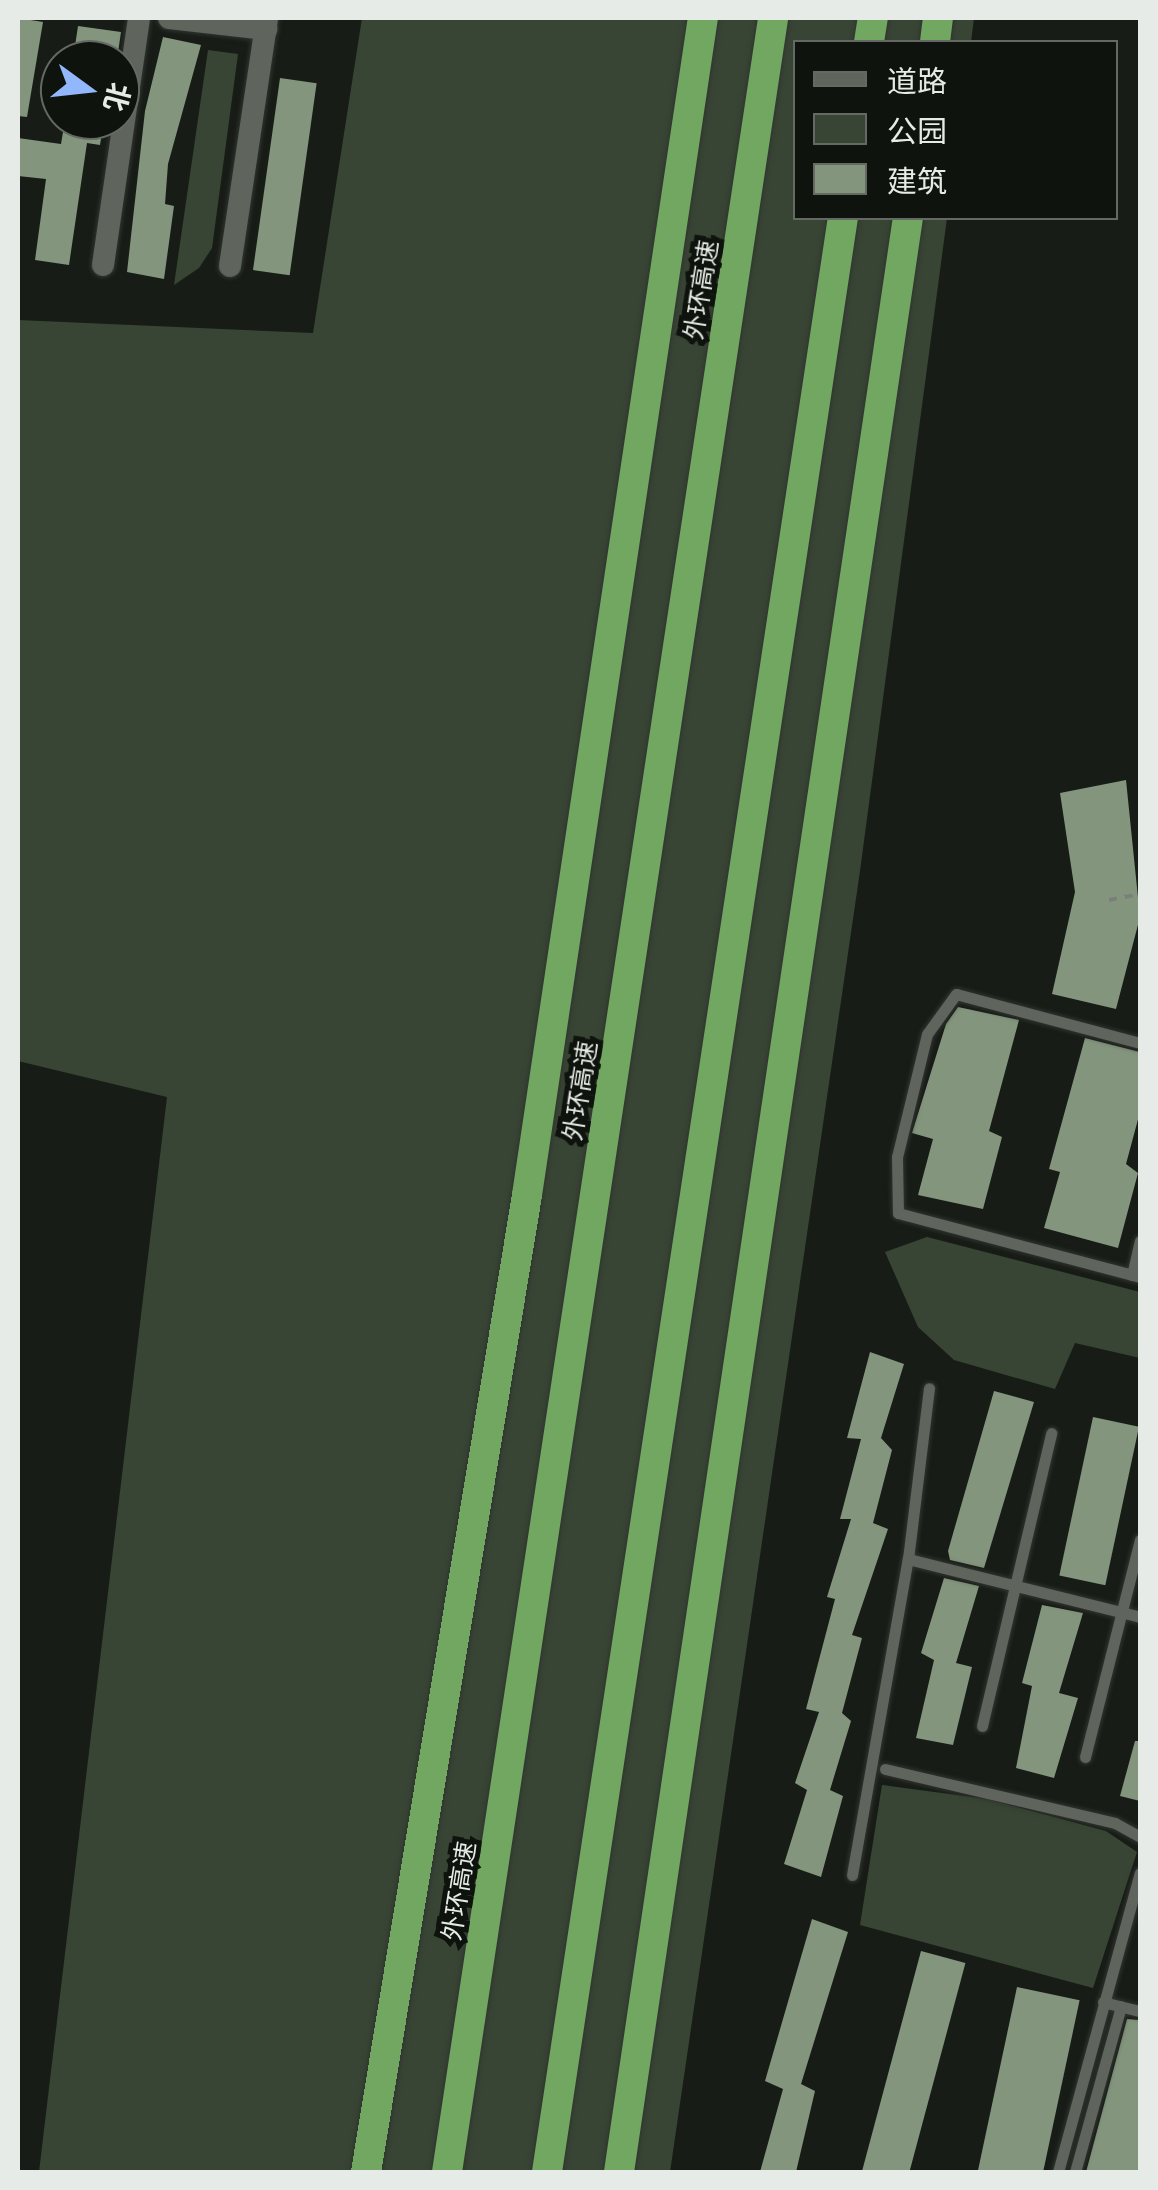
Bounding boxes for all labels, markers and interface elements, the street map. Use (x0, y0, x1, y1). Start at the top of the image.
north arrow (40, 40, 140, 140)
legend (793, 40, 1118, 220)
text: 道路 (887, 63, 947, 100)
text: 北 (97, 79, 137, 115)
text: 公园 (887, 113, 947, 150)
text: 建筑 (887, 163, 947, 200)
street label: 外环高速 (678, 238, 724, 342)
street label: 外环高速 (557, 1039, 603, 1143)
street label: 外环高速 (436, 1839, 482, 1943)

